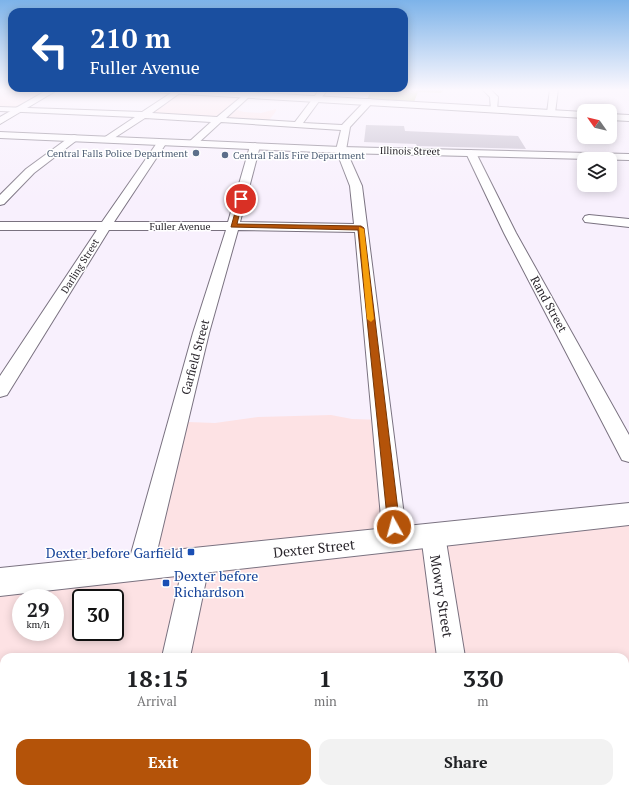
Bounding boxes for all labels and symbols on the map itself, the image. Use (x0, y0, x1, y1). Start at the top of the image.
north arrow (577, 104, 617, 144)
street label: Illinois Street (380, 144, 441, 158)
place label: Central Falls Police Department (47, 147, 188, 160)
marker: Central Falls Police Department (191, 148, 201, 158)
place label: Central Falls Fire Department (233, 149, 365, 162)
marker: Central Falls Fire Department (220, 150, 230, 160)
pin (224, 182, 258, 216)
street label: Fuller Avenue (149, 220, 211, 233)
street label: Darling Street (58, 236, 102, 296)
street label: Rand Street (527, 273, 571, 335)
street label: Garfield Street (178, 317, 212, 396)
position arrow (373, 506, 415, 548)
street label: Dexter Street (272, 534, 357, 562)
place label: Dexter before Garfield (46, 543, 183, 562)
marker: Dexter before Garfield (186, 547, 196, 557)
street label: Mowry Street (426, 553, 458, 639)
place label: Dexter before Richardson (174, 566, 258, 601)
marker: Dexter before Richardson (161, 578, 171, 588)
speed limit sign: 30 (72, 589, 124, 641)

